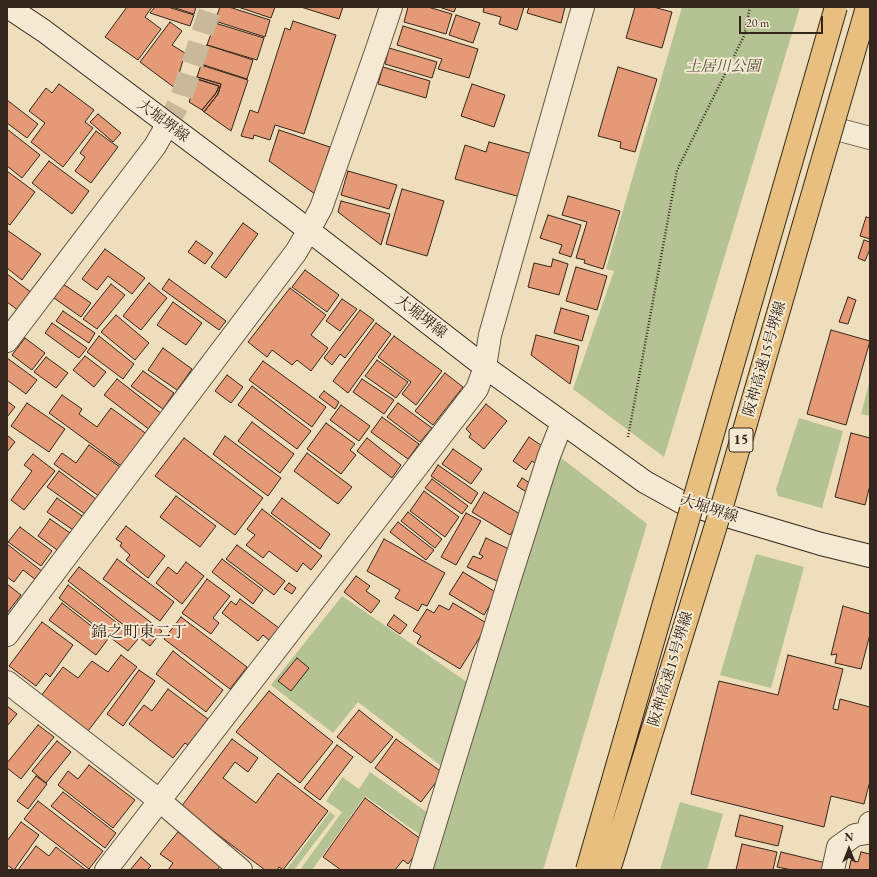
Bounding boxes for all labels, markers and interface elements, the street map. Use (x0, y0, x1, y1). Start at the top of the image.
scale bar (741, 8, 825, 34)
text: 20 m (746, 15, 769, 31)
park label: 土居川公園 (686, 58, 760, 76)
street label: 大堀堺線 (134, 96, 192, 146)
street label: 大堀堺線 (392, 291, 450, 343)
street label: 阪神高速15号堺線 (740, 299, 790, 419)
road number: 15 (729, 428, 753, 452)
street label: 大堀堺線 (678, 491, 740, 527)
street label: 阪神高速15号堺線 (645, 609, 697, 729)
district label: 錦之町東二丁 (91, 623, 187, 643)
north arrow (829, 829, 869, 869)
text: N (845, 830, 853, 844)

